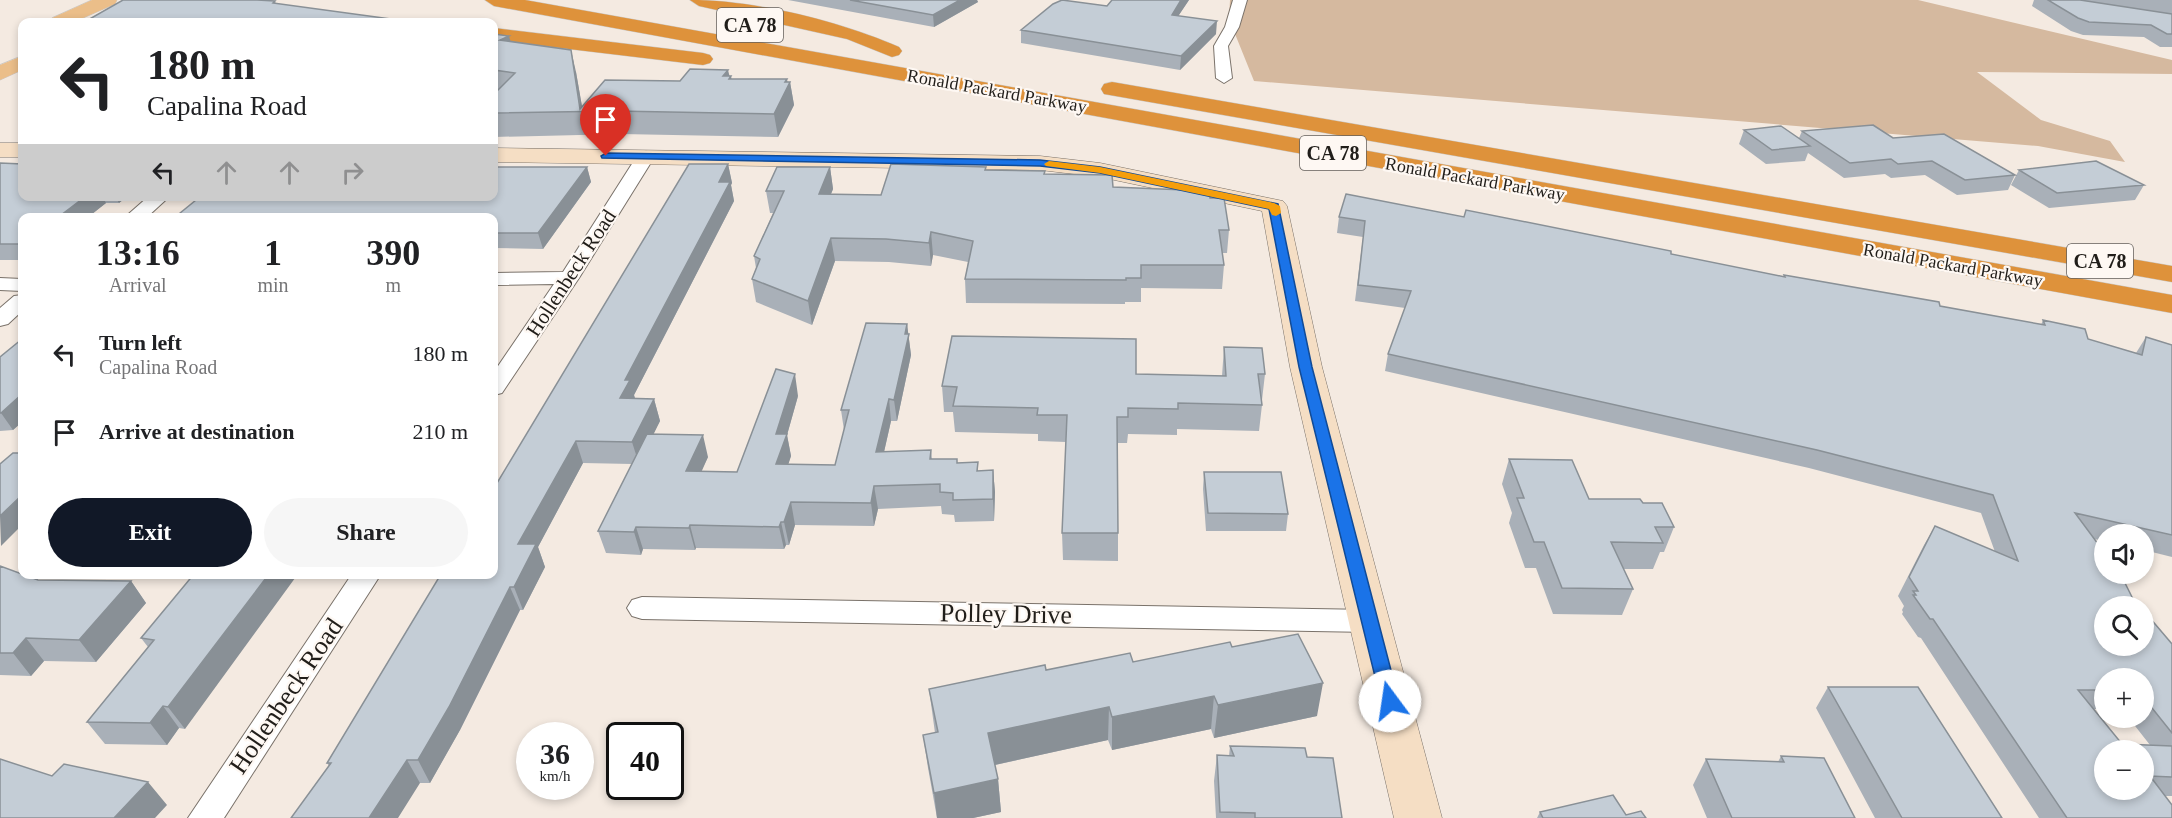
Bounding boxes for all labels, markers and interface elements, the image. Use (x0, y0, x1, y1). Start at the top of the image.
road number: CA 78 (717, 8, 783, 42)
icon: left (48, 42, 126, 120)
text: 180 m (147, 42, 256, 88)
street label: Ronald Packard Parkway (906, 65, 1088, 117)
text: Capalina Road (147, 91, 307, 121)
pin (580, 94, 631, 156)
icon: arrive (589, 103, 622, 136)
road number: CA 78 (1300, 136, 1366, 170)
street label: Ronald Packard Parkway (1384, 153, 1566, 205)
icon: left (147, 156, 180, 189)
icon: ahead (210, 156, 243, 189)
icon: ahead (273, 156, 306, 189)
icon: right (336, 156, 369, 189)
street label: Hollenbeck Road (521, 205, 621, 341)
text: 13:16 (96, 233, 180, 273)
text: 1 (264, 233, 282, 273)
text: 390 (366, 233, 420, 273)
street label: Ronald Packard Parkway (1862, 239, 2044, 291)
road number: CA 78 (2067, 244, 2133, 278)
text: Arrival (109, 274, 167, 296)
text: min (257, 274, 289, 296)
text: m (386, 274, 401, 296)
text: Turn left (99, 330, 182, 355)
icon: left (48, 338, 81, 371)
text: 180 m (412, 341, 468, 366)
text: Capalina Road (99, 356, 217, 378)
icon: arrive (48, 416, 81, 449)
text: Arrive at destination (99, 419, 295, 444)
text: 210 m (412, 419, 468, 444)
button: Exit (48, 498, 252, 567)
button: Share (264, 498, 468, 567)
map controls (2094, 524, 2154, 800)
button: sound (2094, 524, 2154, 584)
button: search (2094, 596, 2154, 656)
street label: Polley Drive (940, 598, 1072, 630)
street label: Hollenbeck Road (223, 613, 349, 779)
button: + (2094, 668, 2154, 728)
position arrow (1358, 669, 1422, 733)
speed limit sign: 40 (606, 722, 684, 800)
text: 36 (540, 737, 570, 770)
button: − (2094, 740, 2154, 800)
text: km/h (540, 768, 570, 784)

